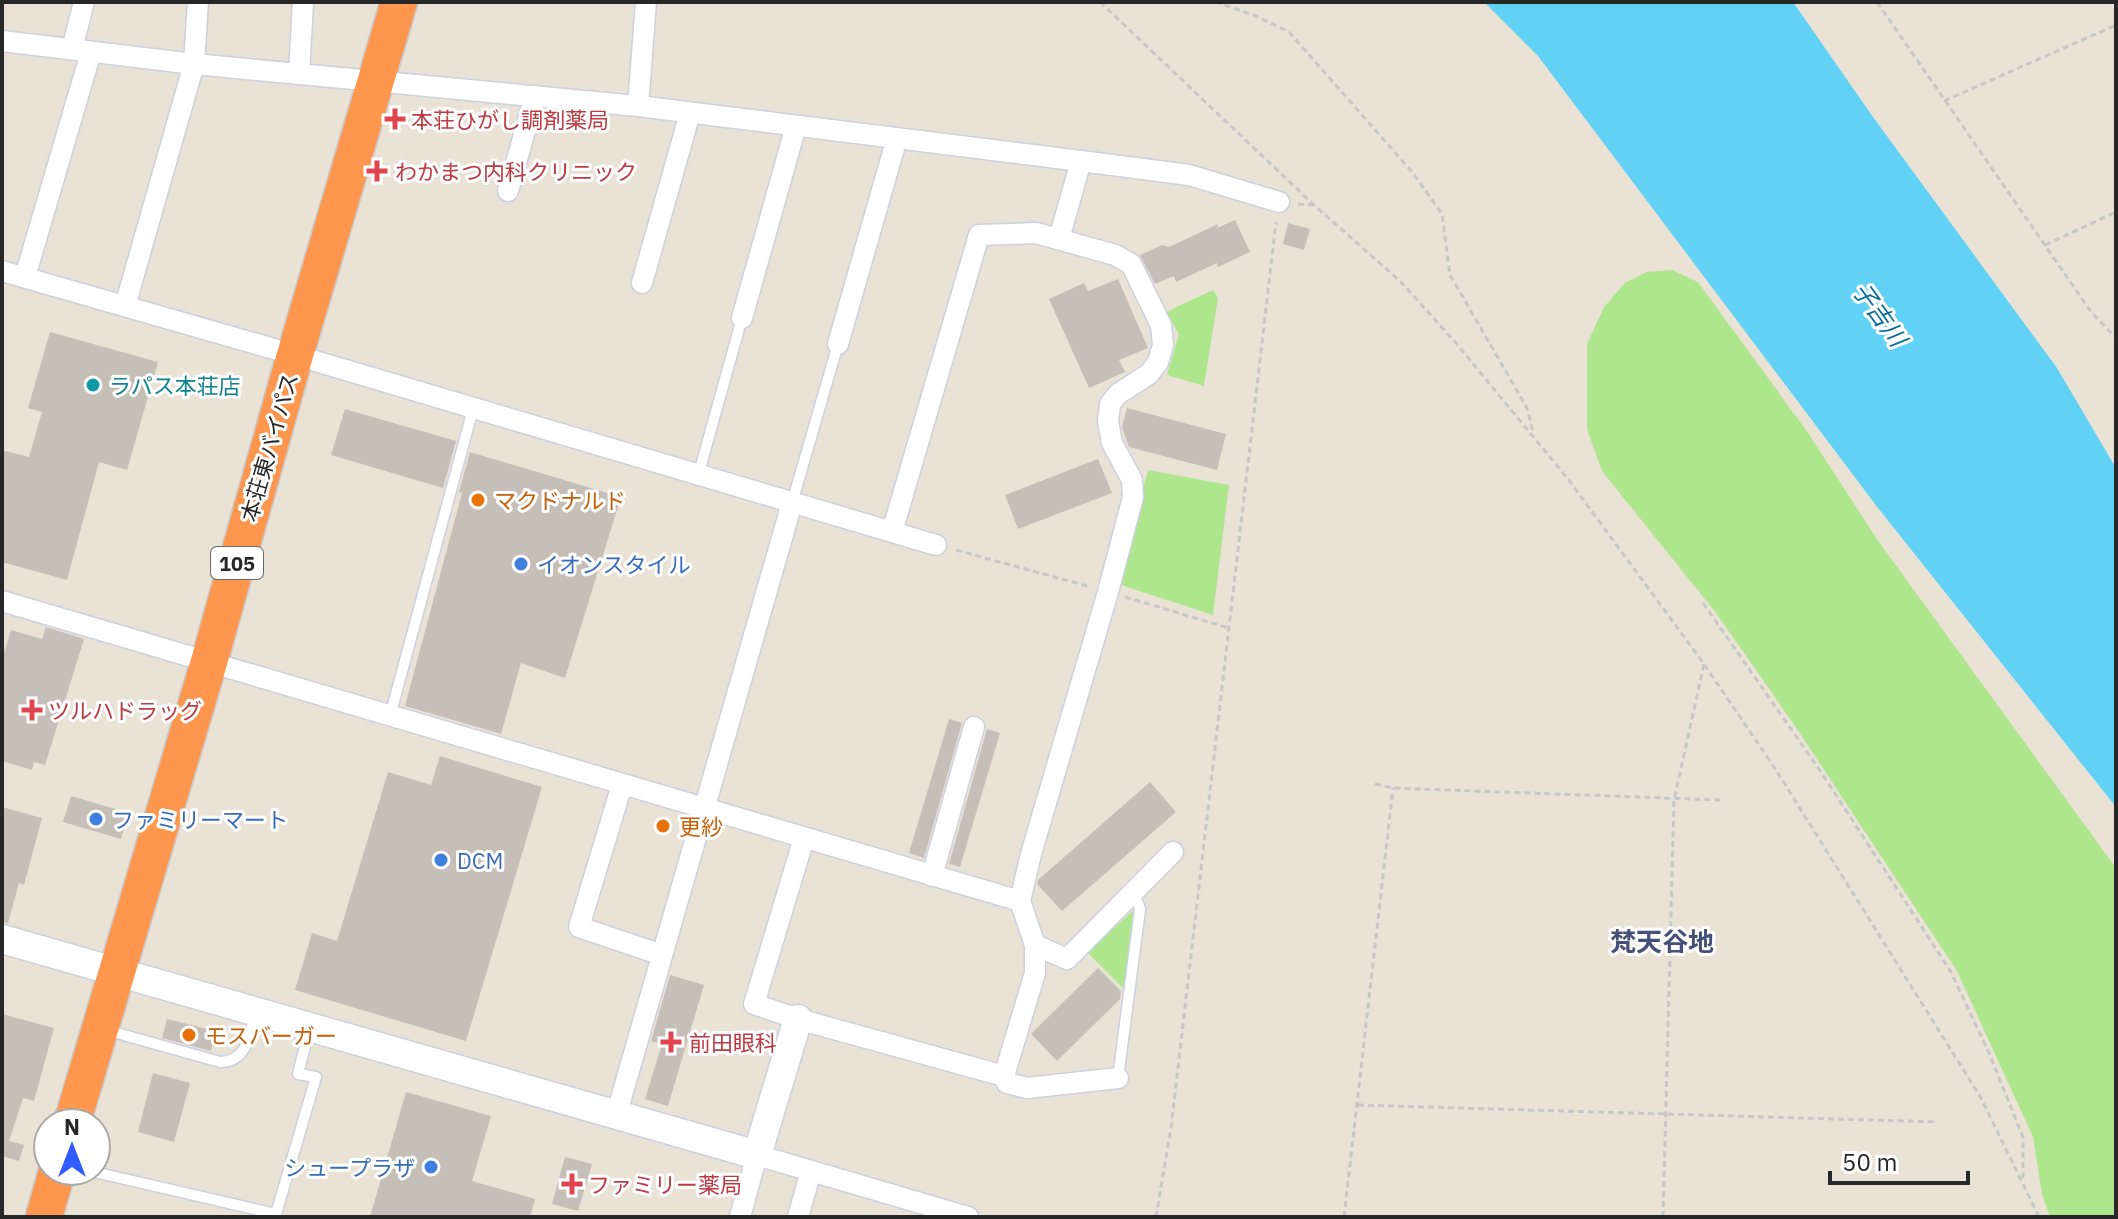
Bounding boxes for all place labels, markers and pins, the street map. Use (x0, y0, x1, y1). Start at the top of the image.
place label: 本荘ひがし調剤薬局 (411, 105, 609, 134)
marker: 本荘ひがし調剤薬局 (386, 110, 404, 128)
place label: わかまつ内科クリニック (395, 157, 637, 186)
marker: わかまつ内科クリニック (366, 160, 388, 182)
place label: ラパス本荘店 (109, 371, 241, 400)
marker: ラパス本荘店 (84, 376, 102, 394)
place label: マクドナルド (494, 486, 626, 515)
marker: マクドナルド (469, 491, 487, 509)
place label: イオンスタイル (537, 550, 691, 579)
marker: イオンスタイル (512, 555, 530, 573)
place label: ツルハドラッグ (48, 696, 202, 725)
marker: ツルハドラッグ (23, 701, 41, 719)
place label: ファミリーマート (112, 805, 288, 834)
marker: ファミリーマート (87, 810, 105, 828)
place label: 更紗 (679, 812, 723, 841)
marker: 更紗 (654, 817, 672, 835)
place label: DCM (457, 846, 503, 875)
marker: DCM (432, 851, 450, 869)
place label: モスバーガー (205, 1021, 337, 1050)
marker: モスバーガー (180, 1026, 198, 1044)
place label: 前田眼科 (689, 1028, 777, 1057)
marker: 前田眼科 (660, 1031, 682, 1053)
place label: シュープラザ (284, 1153, 415, 1182)
marker: シュープラザ (422, 1158, 440, 1176)
place label: ファミリー薬局 (588, 1170, 742, 1199)
marker: ファミリー薬局 (563, 1175, 581, 1193)

